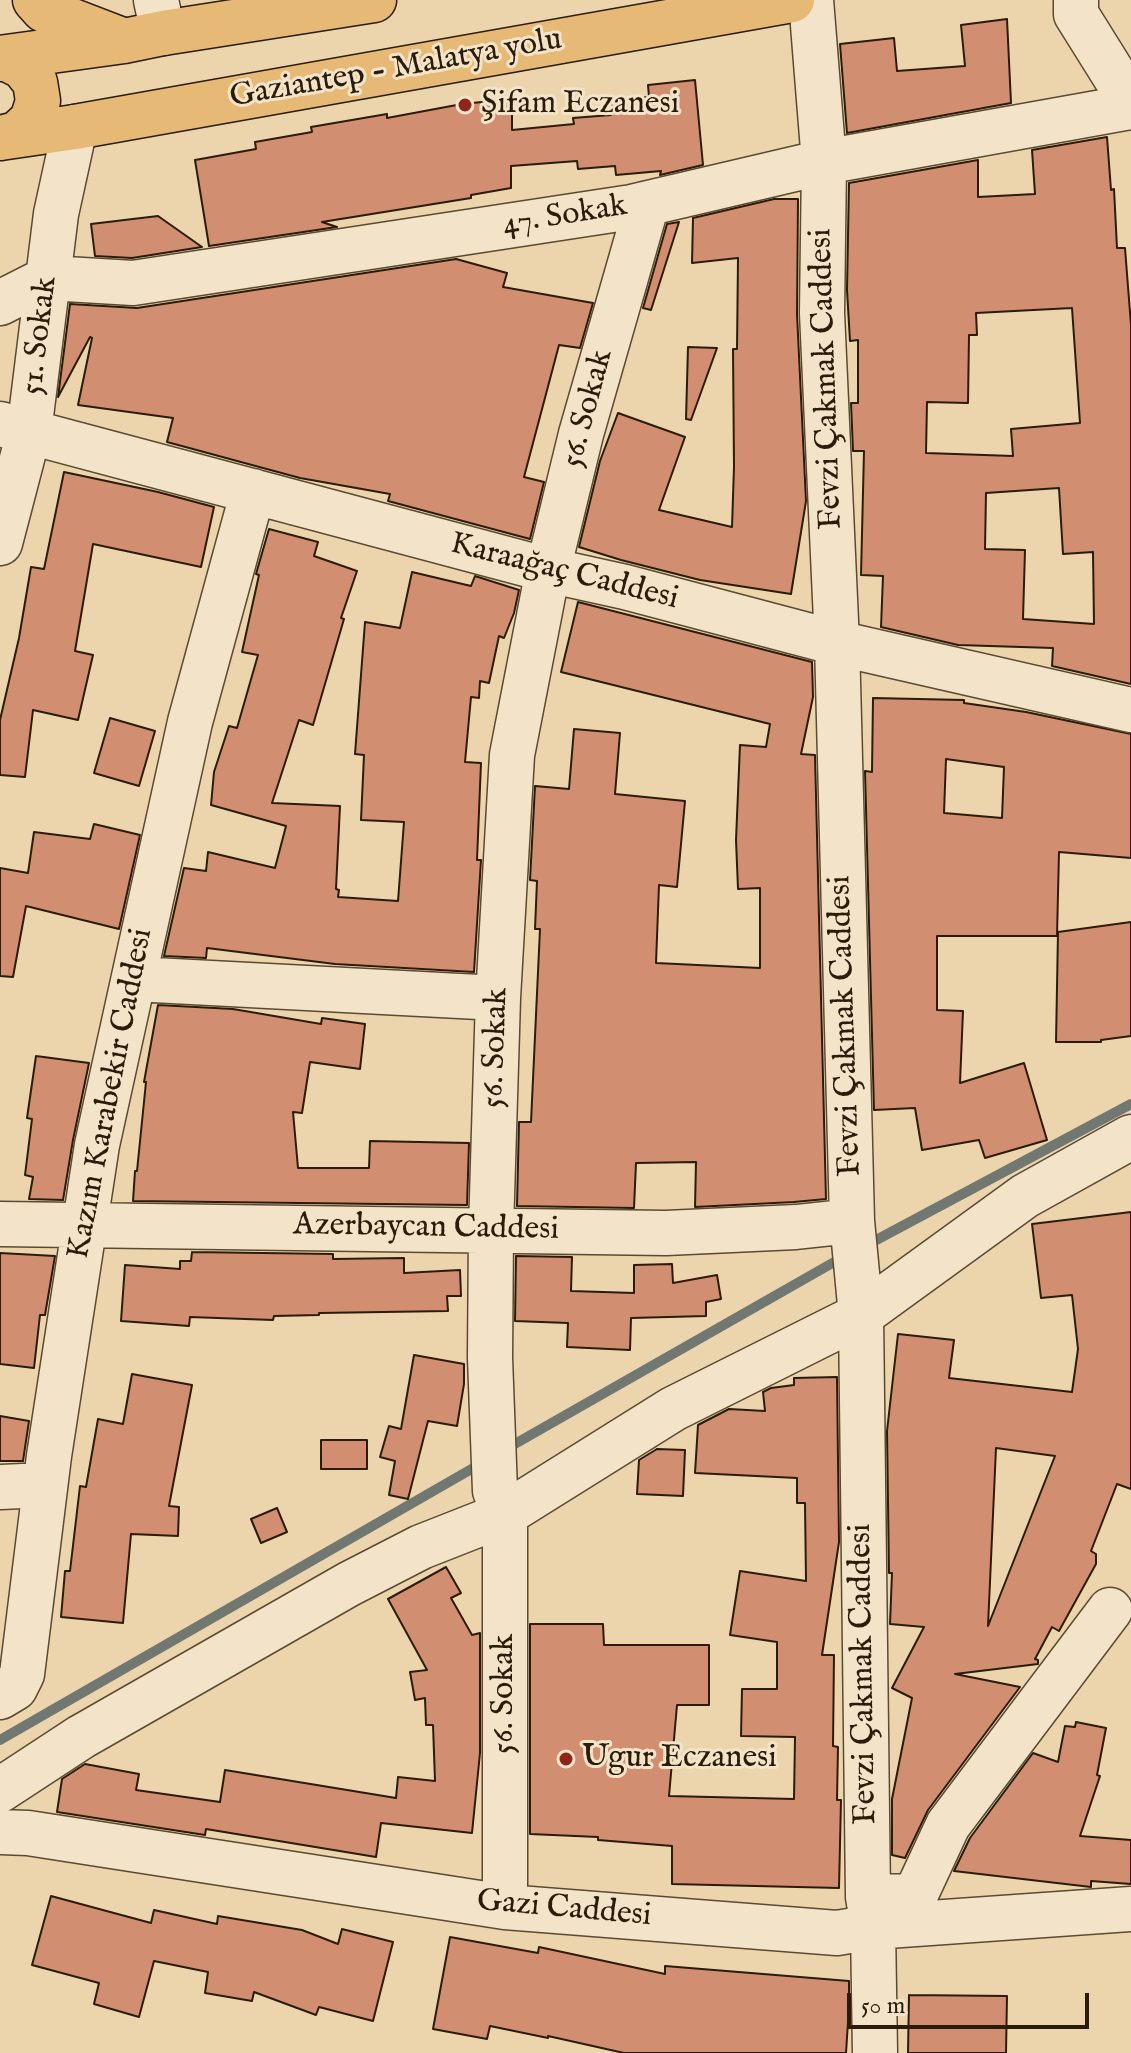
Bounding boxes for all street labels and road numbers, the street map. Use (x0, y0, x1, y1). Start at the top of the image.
street label: Gaziantep - Malatya yolu (227, 22, 565, 118)
street label: 47. Sokak (500, 188, 630, 246)
street label: Fevzi Çakmak Caddesi (804, 228, 852, 530)
street label: 51. Sokak (15, 275, 67, 397)
street label: 56. Sokak (555, 346, 623, 472)
street label: Karaağaç Caddesi (446, 526, 682, 620)
street label: Fevzi Çakmak Caddesi (823, 875, 871, 1177)
street label: Kazım Karabekir Caddesi (61, 925, 163, 1263)
street label: 56. Sokak (476, 987, 518, 1109)
street label: Azerbaycan Caddesi (293, 1207, 559, 1251)
street label: Fevzi Çakmak Caddesi (843, 1523, 887, 1825)
street label: 56. Sokak (486, 1634, 524, 1754)
street label: Gazi Caddesi (475, 1883, 653, 1937)

